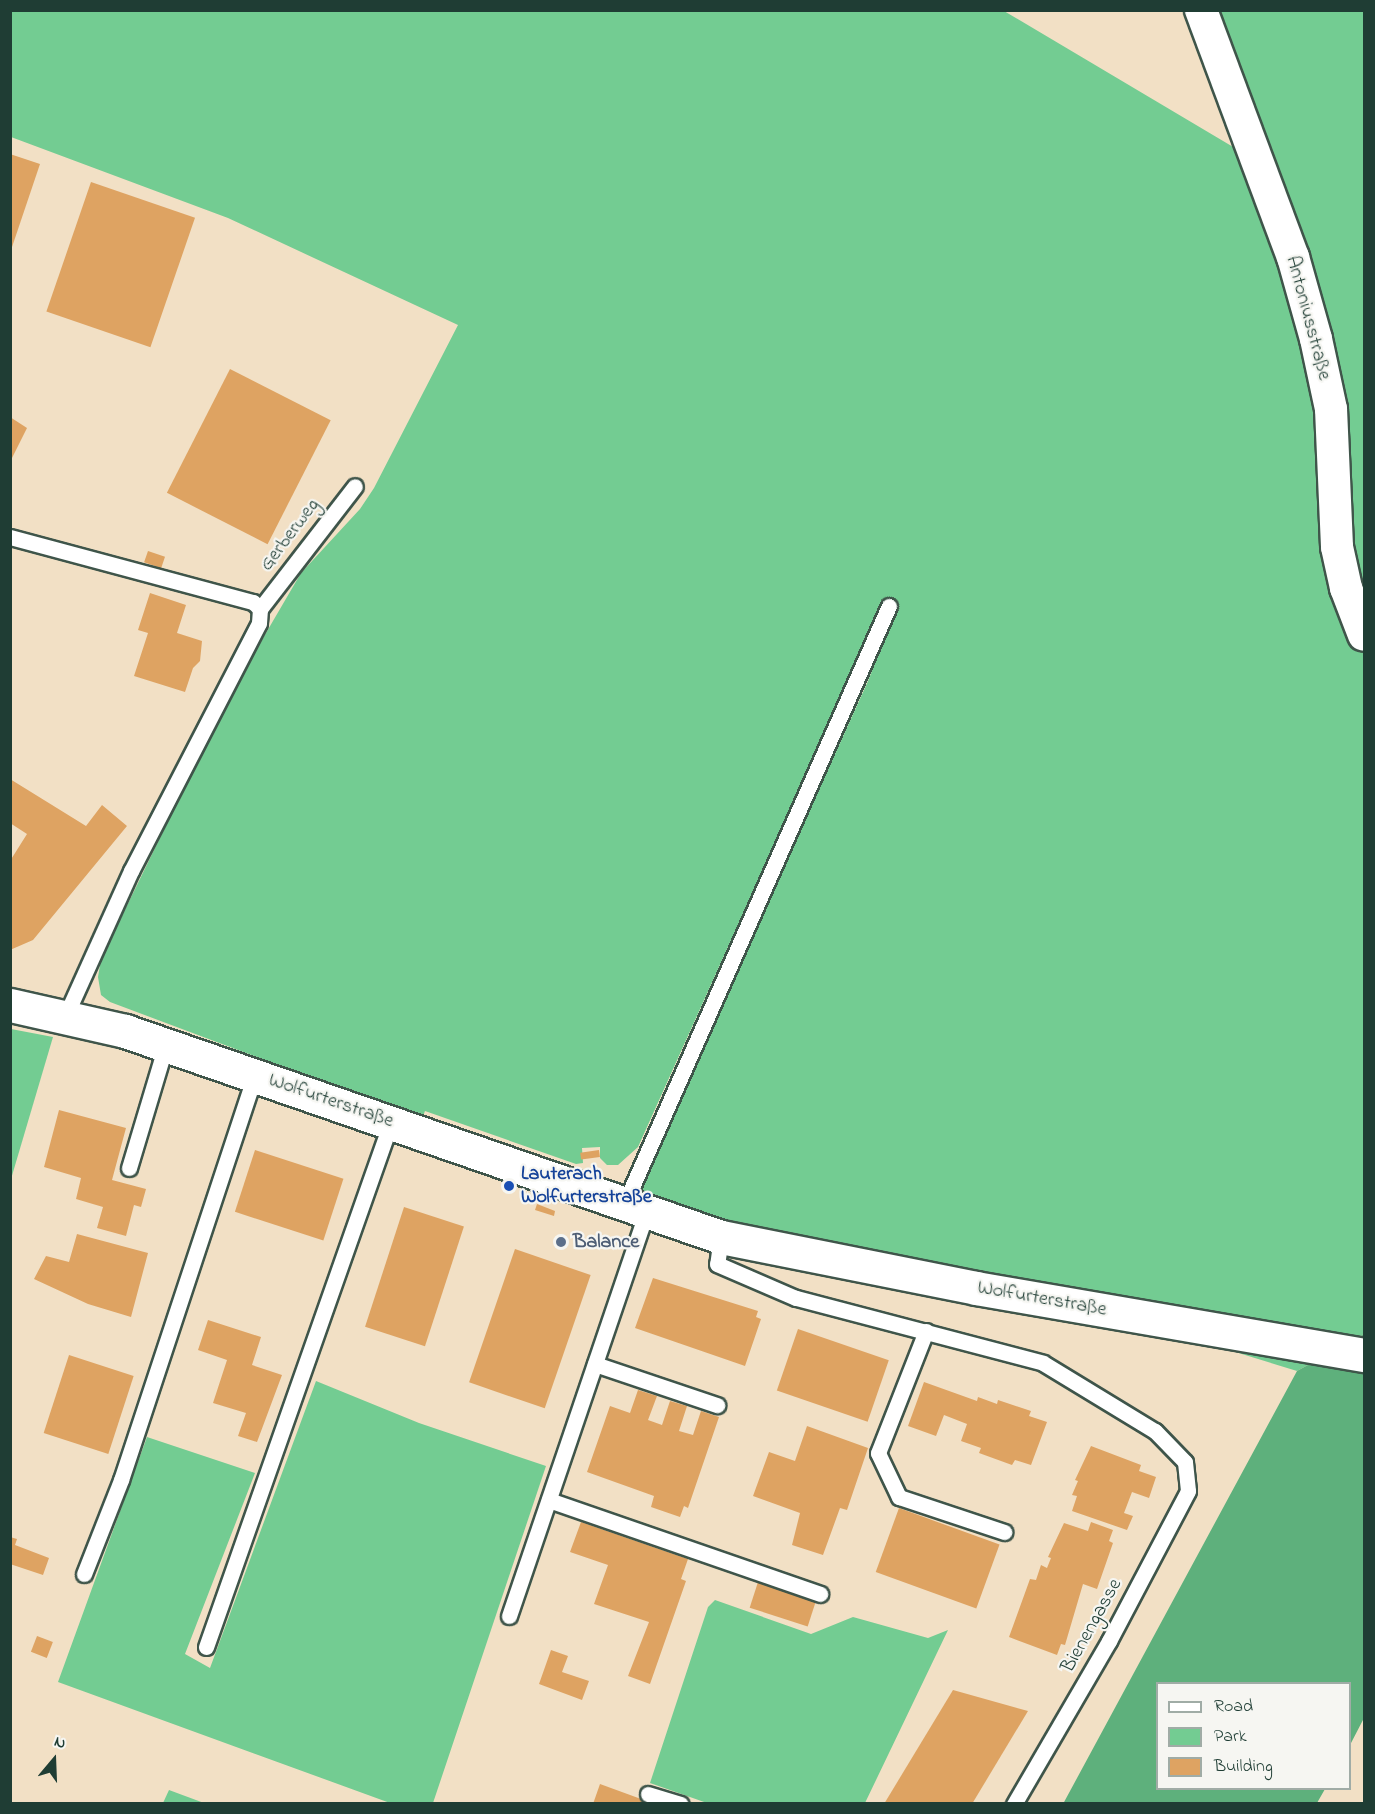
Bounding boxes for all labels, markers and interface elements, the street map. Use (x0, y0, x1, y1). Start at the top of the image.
street label: Antoniusstraße (1280, 253, 1336, 383)
street label: Gerberweg (255, 494, 325, 576)
street label: Wolfurterstraße (265, 1068, 397, 1134)
place label: Lauterach Wolfurterstraße (521, 1162, 652, 1209)
marker: Lauterach Wolfurterstraße (502, 1179, 516, 1193)
place label: Balance (573, 1230, 639, 1254)
marker: Balance (554, 1235, 568, 1249)
street label: Wolfurterstraße (976, 1276, 1108, 1322)
street label: Bienengasse (1056, 1575, 1128, 1677)
legend (1156, 1682, 1351, 1790)
text: Road (1214, 1694, 1253, 1720)
text: Park (1214, 1724, 1247, 1750)
north arrow (24, 1730, 84, 1790)
text: N (51, 1730, 69, 1756)
text: Building (1214, 1754, 1273, 1780)

